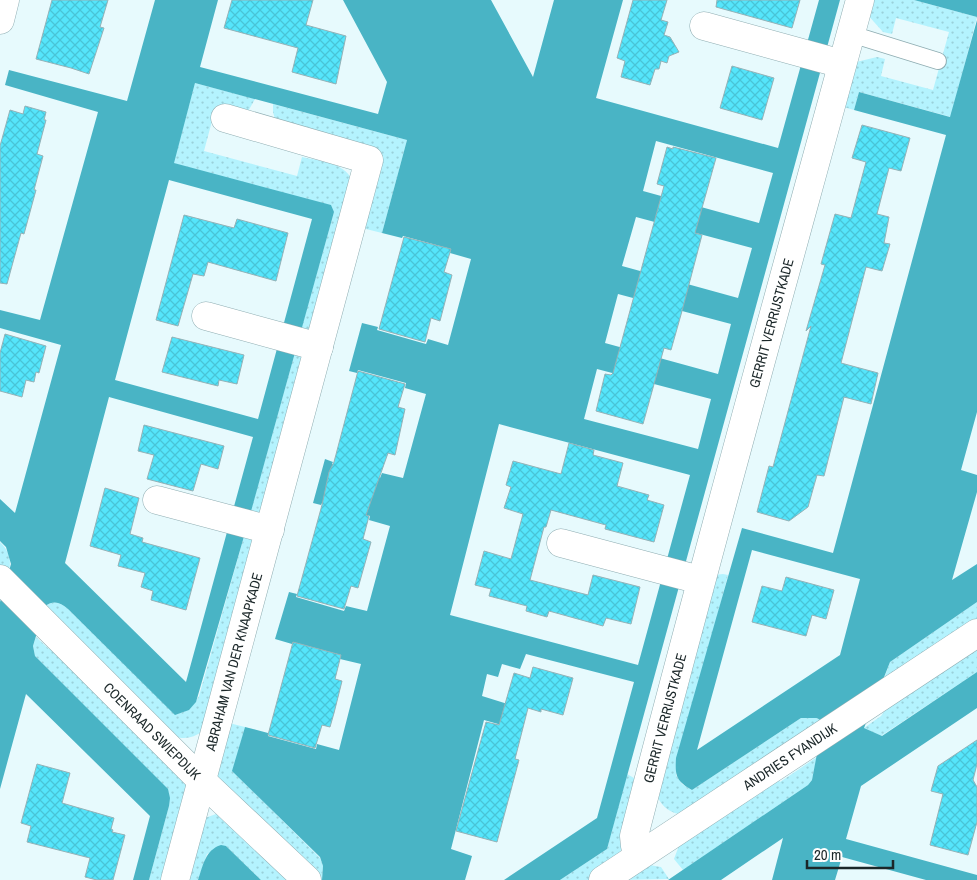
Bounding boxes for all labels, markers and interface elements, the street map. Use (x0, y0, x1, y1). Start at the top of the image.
street label: GERRIT VERRIJSTKADE (745, 256, 798, 390)
street label: ABRAHAM VAN DER KNAAPKADE (201, 571, 266, 754)
street label: GERRIT VERRIJSTKADE (639, 651, 690, 785)
street label: COENRAAD SWIEPDIJK (100, 679, 205, 784)
street label: ANDRIES FYANDIJK (739, 719, 841, 795)
scale bar (807, 838, 893, 870)
text: 20 m (814, 844, 841, 865)

